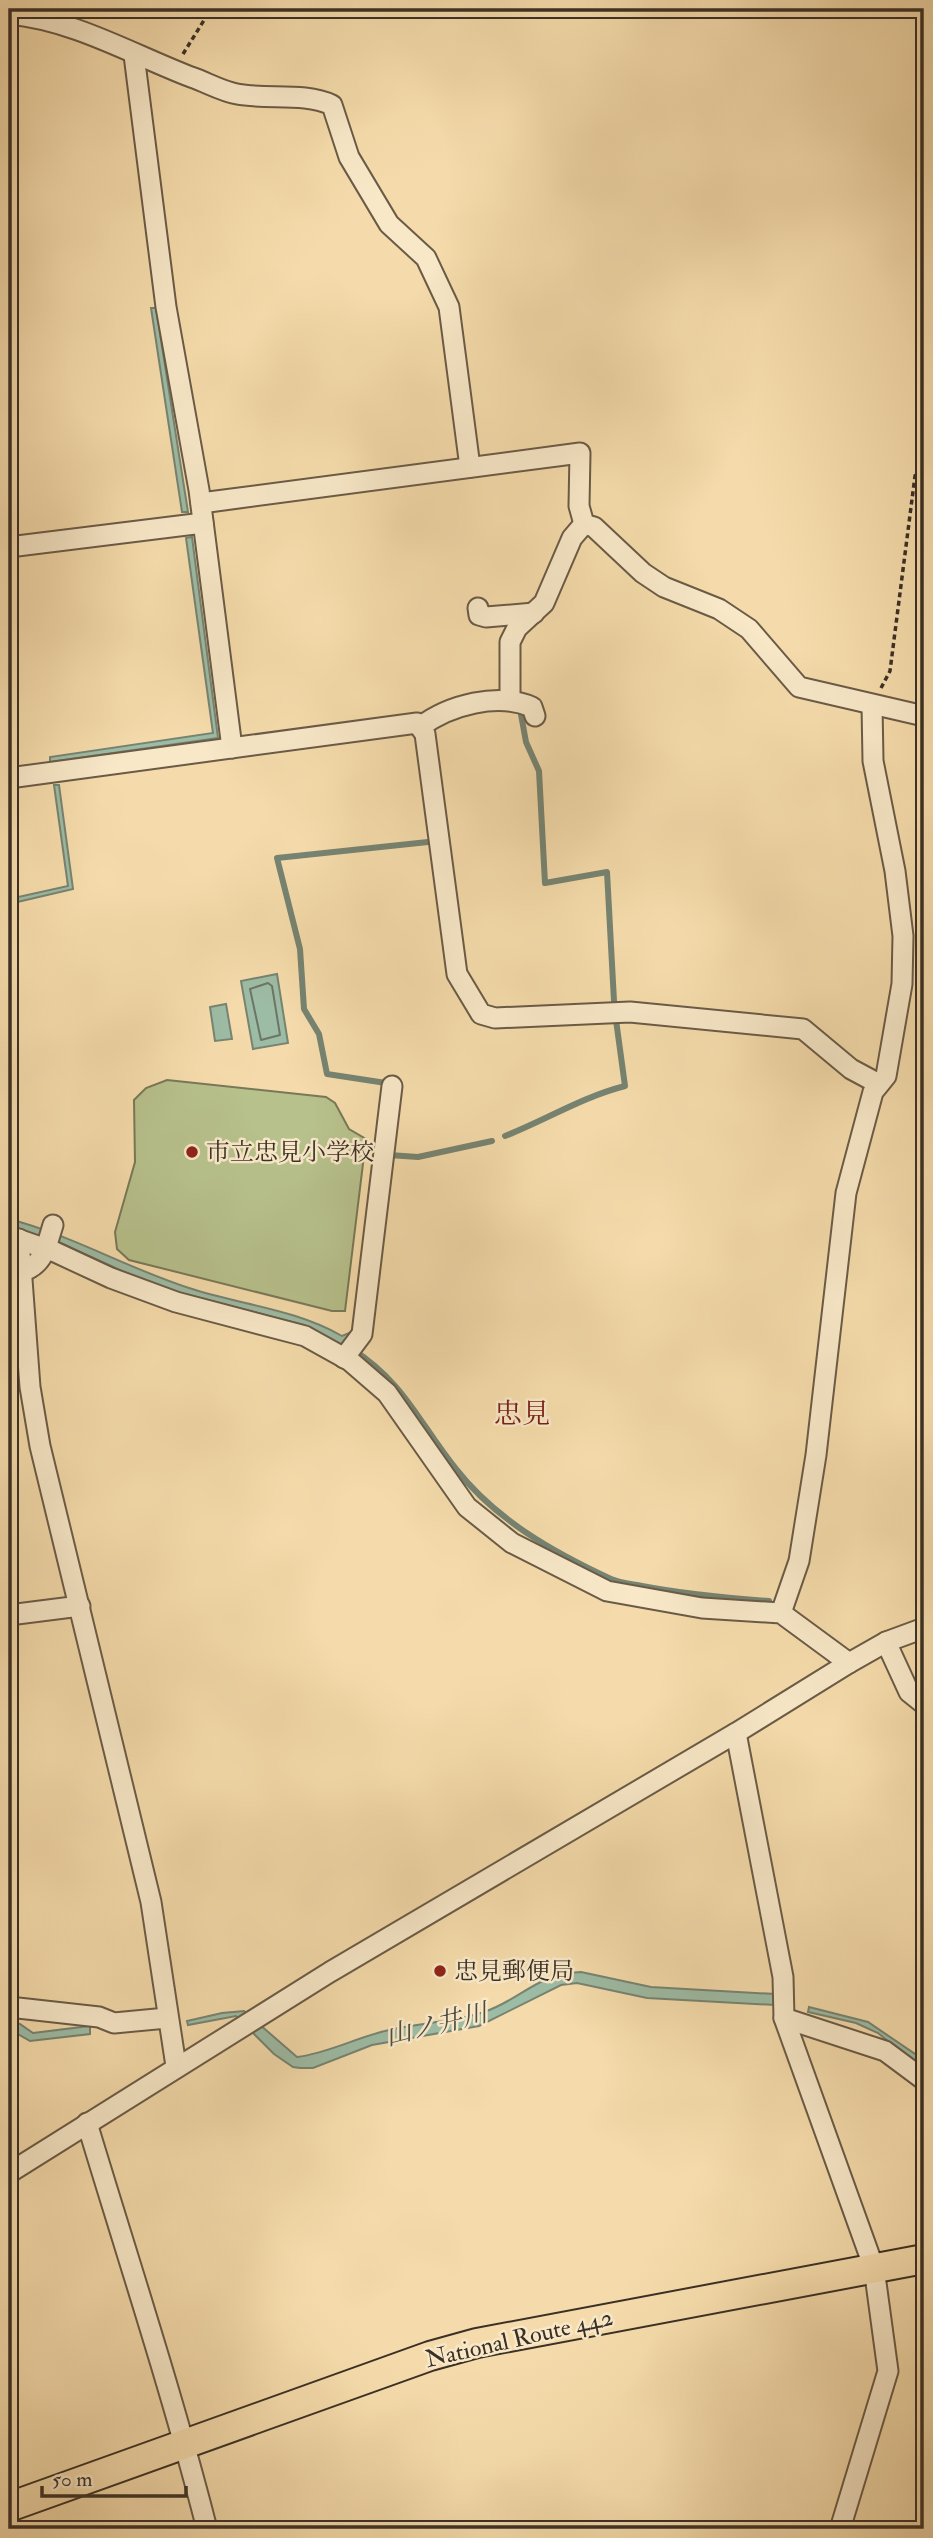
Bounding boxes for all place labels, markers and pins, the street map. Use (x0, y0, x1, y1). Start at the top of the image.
place label: 市立忠見小学校 (206, 1137, 374, 1168)
marker: 市立忠見小学校 (184, 1144, 200, 1160)
place label: 忠見郵便局 (454, 1956, 574, 1987)
marker: 忠見郵便局 (432, 1963, 448, 1979)

